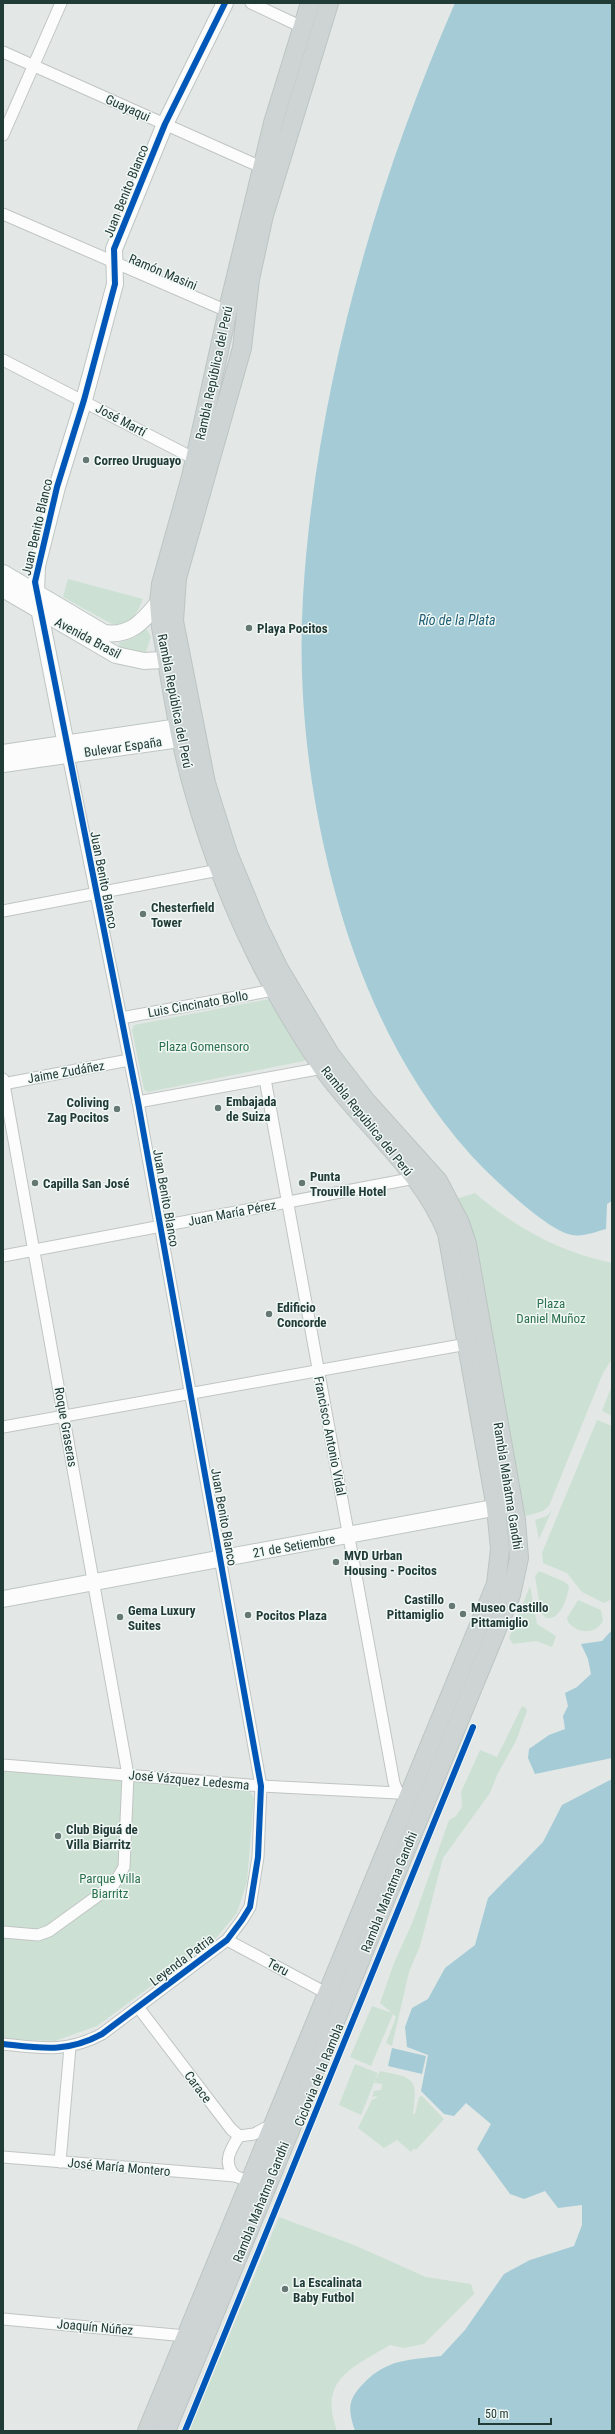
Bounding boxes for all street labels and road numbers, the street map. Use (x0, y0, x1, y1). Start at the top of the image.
street label: Guayaqui (103, 92, 153, 125)
street label: Juan Benito Blanco (101, 142, 151, 240)
street label: Ramón Masini (126, 251, 200, 293)
street label: Rambla República del Perú (192, 305, 236, 441)
street label: José Martí (93, 400, 150, 440)
street label: Juan Benito Blanco (19, 477, 55, 577)
street label: Avenida Brasil (52, 614, 124, 662)
street label: Rambla República del Perú (155, 632, 195, 770)
street label: Bulevar España (83, 734, 163, 760)
street label: Juan Benito Blanco (87, 830, 121, 930)
street label: Luis Cincinato Bollo (147, 988, 249, 1020)
street label: Jaime Zudáñez (26, 1058, 106, 1086)
street label: Rambla República del Perú (318, 1063, 416, 1179)
street label: Juan Benito Blanco (150, 1148, 182, 1248)
street label: Juan María Pérez (187, 1197, 278, 1229)
street label: Francisco Antonio Vidal (311, 1375, 349, 1497)
street label: Roque Graseras (52, 1386, 80, 1468)
street label: Rambla Mahatma Gandhi (491, 1421, 525, 1551)
street label: Juan Benito Blanco (208, 1467, 240, 1567)
street label: 21 de Setiembre (252, 1531, 336, 1561)
street label: José Vázquez Ledesma (128, 1767, 250, 1793)
street label: Rambla Mahatma Gandhi (358, 1829, 420, 1955)
street label: Leyenda Patria (147, 1931, 217, 1989)
street label: Teru (265, 1955, 291, 1979)
street label: Ciclovia de la Rambla (291, 2021, 347, 2129)
street label: Carace (181, 2068, 215, 2106)
street label: Rambla Mahatma Gandhi (230, 2139, 292, 2265)
street label: José María Montero (67, 2155, 171, 2179)
street label: Joaquín Núñez (56, 2316, 134, 2338)

